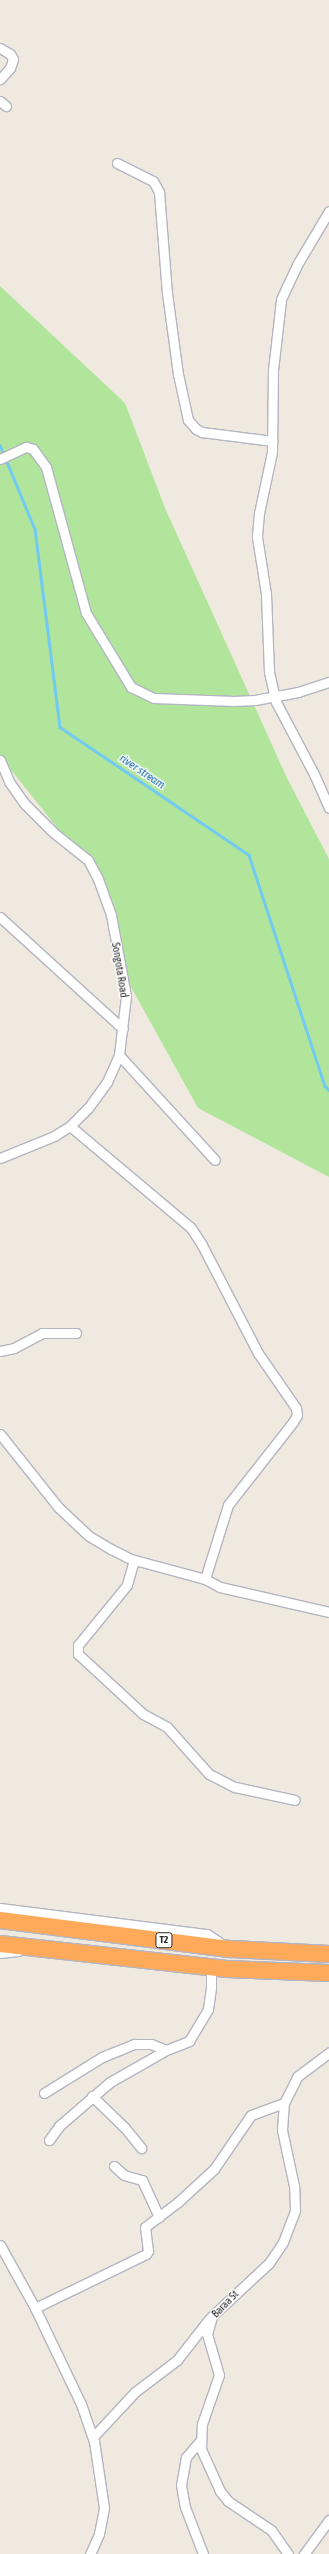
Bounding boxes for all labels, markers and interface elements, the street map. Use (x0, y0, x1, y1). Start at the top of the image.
water label: river stream (116, 751, 168, 793)
street label: Songota Road (109, 942, 131, 998)
road number: T2 (155, 1932, 173, 1948)
street label: Baraa St (209, 2288, 241, 2320)

